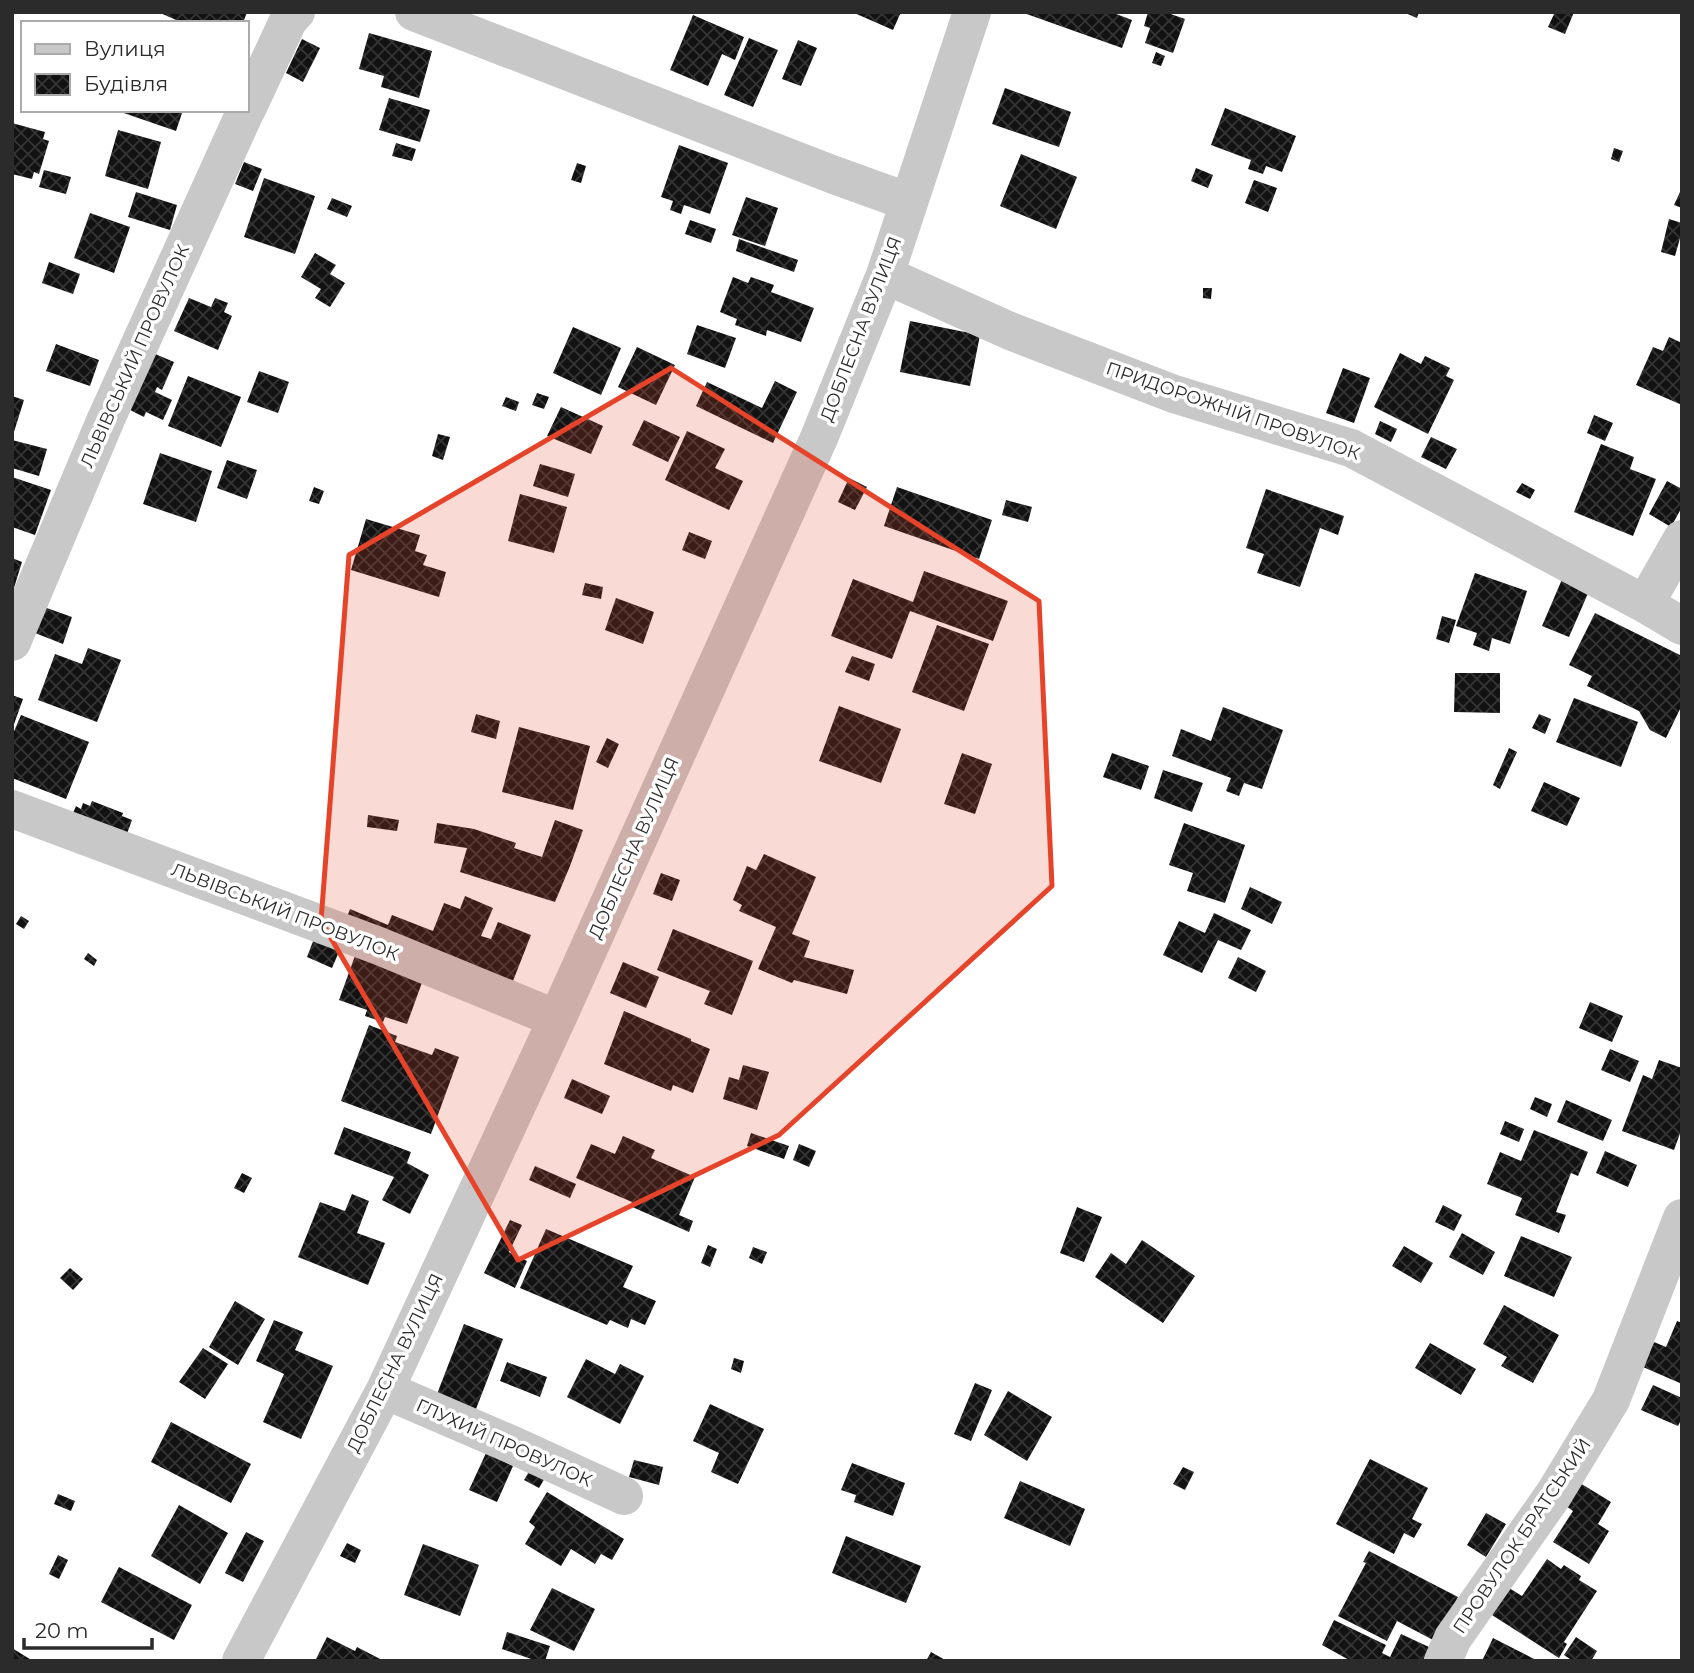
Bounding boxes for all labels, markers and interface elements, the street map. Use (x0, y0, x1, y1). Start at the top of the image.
legend (21, 21, 248, 112)
text: Вулиця (84, 36, 166, 61)
text: Будівля (84, 71, 168, 96)
street label: ДОБЛЕСНА ВУЛИЦЯ (816, 233, 906, 425)
street label: ЛЬВІВСЬКИЙ ПРОВУЛОК (76, 241, 194, 471)
street label: ПРИДОРОЖНІЙ ПРОВУЛОК (1103, 357, 1363, 465)
street label: ДОБЛЕСНА ВУЛИЦЯ (584, 754, 684, 942)
street label: ЛЬВІВСЬКИЙ ПРОВУЛОК (168, 858, 402, 966)
street label: ДОБЛЕСНА ВУЛИЦЯ (342, 1270, 448, 1456)
street label: ГЛУХИЙ ПРОВУЛОК (413, 1394, 596, 1492)
street label: ПРОВУЛОК БРАТСЬКИЙ (1448, 1434, 1596, 1638)
scale bar (24, 1606, 152, 1650)
text: 20 m (35, 1618, 89, 1643)

